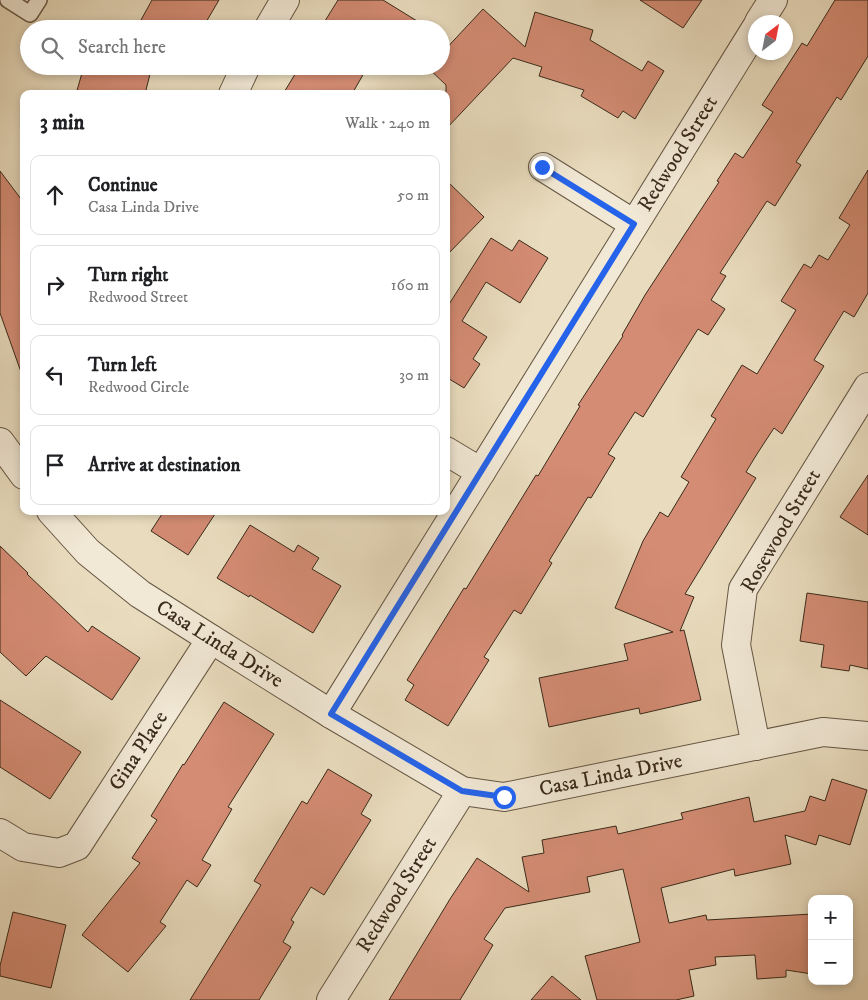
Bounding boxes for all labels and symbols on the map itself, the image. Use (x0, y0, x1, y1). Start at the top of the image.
north arrow (748, 15, 793, 60)
street label: Redwood Street (632, 91, 724, 217)
route end (531, 156, 554, 179)
street label: Rosewood Street (735, 464, 827, 597)
street label: Casa Linda Drive (151, 594, 288, 694)
street label: Gina Place (103, 706, 174, 796)
street label: Casa Linda Drive (537, 748, 685, 803)
route start (493, 786, 516, 809)
street label: Redwood Street (351, 832, 443, 958)

